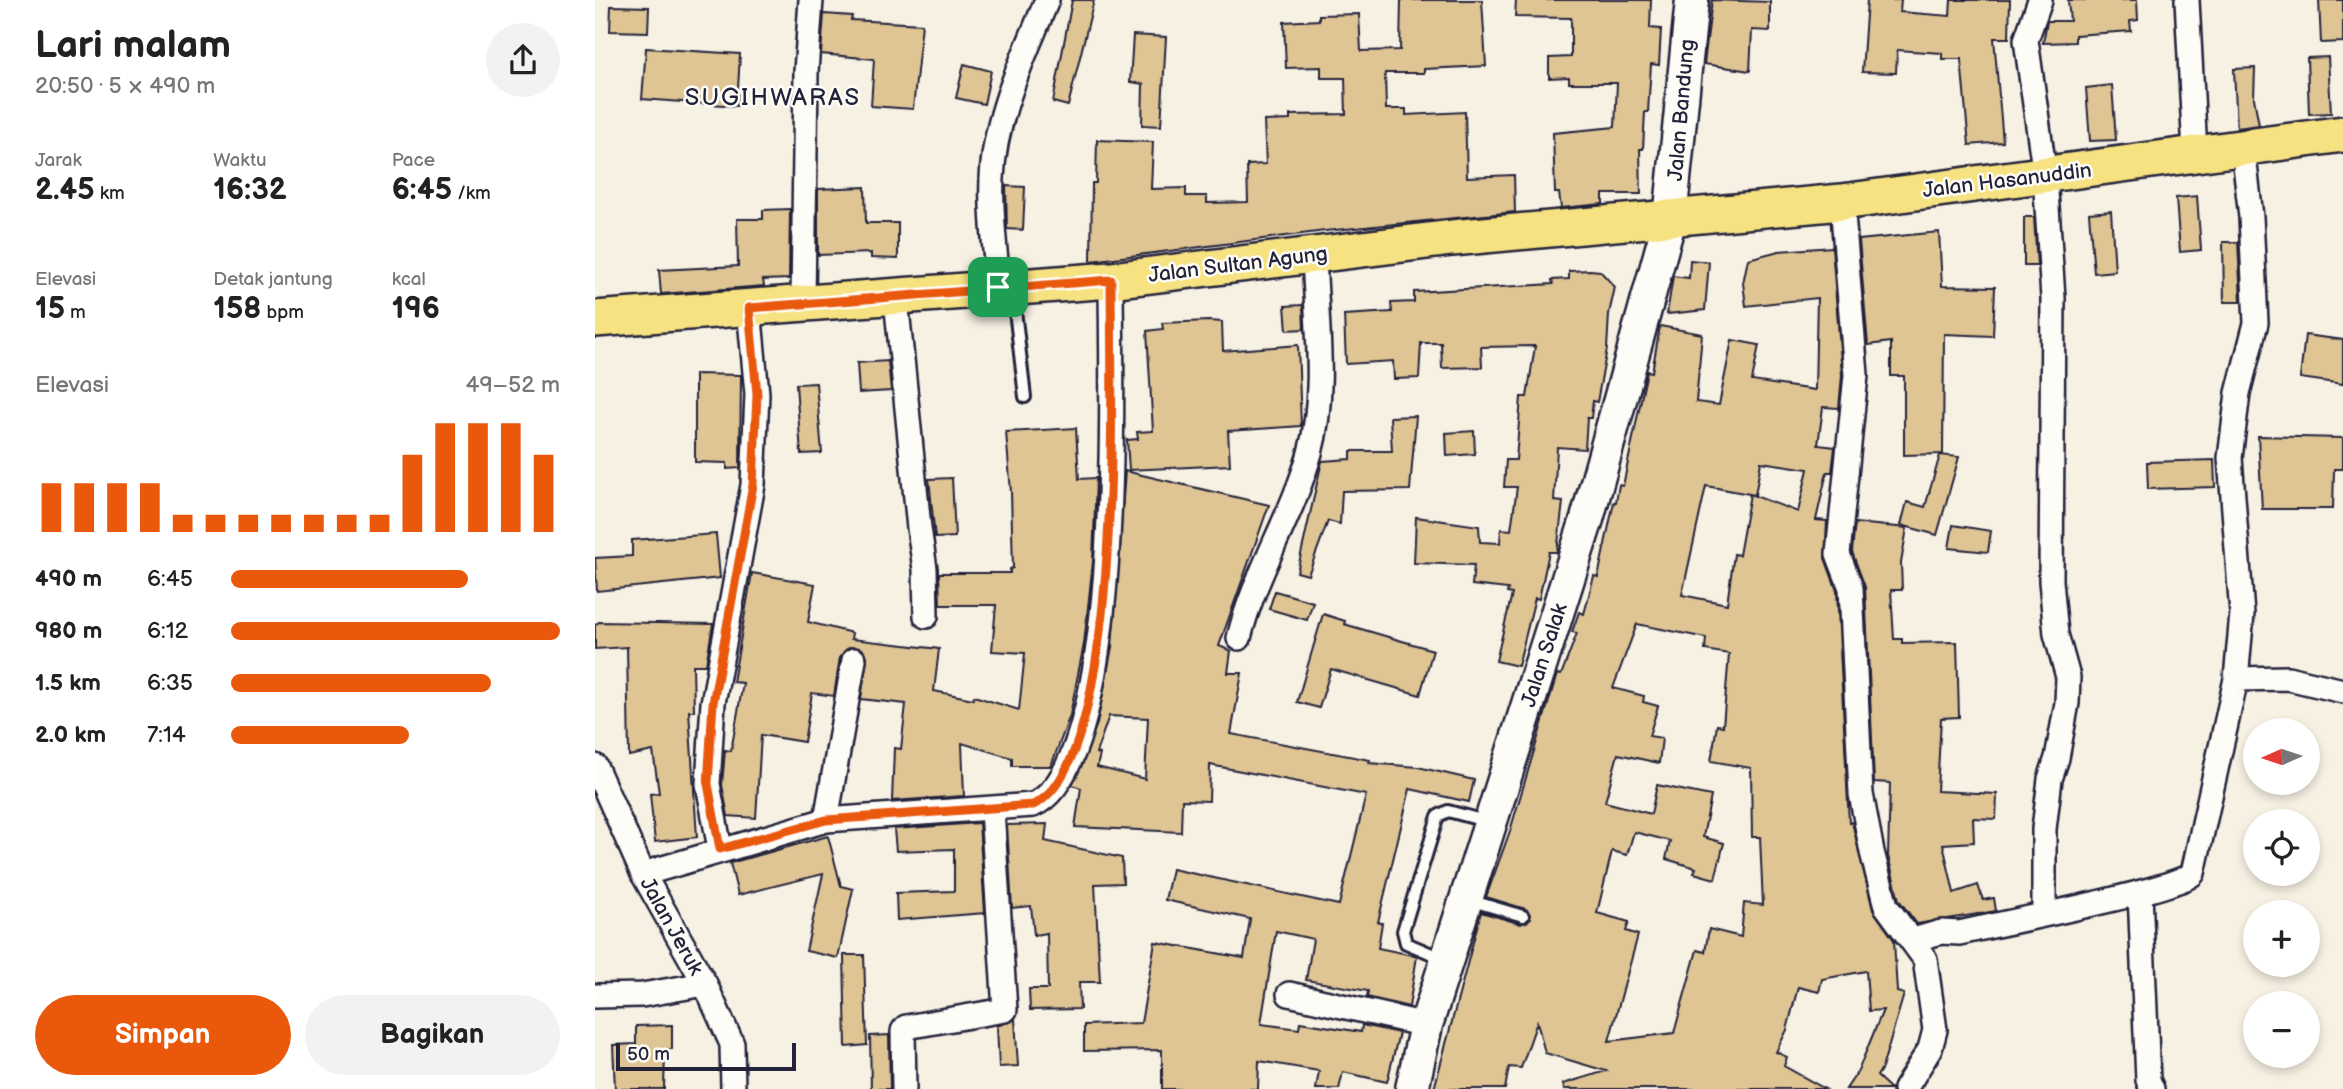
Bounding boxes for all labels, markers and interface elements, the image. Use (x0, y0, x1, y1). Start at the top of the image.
text: Lari malam (35, 23, 231, 68)
button: share (486, 23, 560, 97)
street label: Jalan Bandung (1663, 38, 1700, 182)
text: 20:50 · 5 × 490 m (35, 72, 215, 100)
district label: SUGIHWARAS (685, 83, 861, 112)
text: Jarak (35, 149, 82, 172)
text: Waktu (213, 149, 267, 172)
text: Pace (392, 149, 435, 172)
street label: Jalan Hasanuddin (1921, 158, 2093, 203)
text: 2.45 (35, 172, 95, 208)
text: 16:32 (213, 172, 287, 208)
text: 6:45 (392, 172, 452, 208)
text: km (95, 182, 125, 205)
text: /km (452, 182, 491, 205)
street label: Jalan Sultan Agung (1147, 241, 1329, 288)
pin (968, 257, 1028, 317)
text: Elevasi (35, 268, 96, 291)
text: Detak jantung (213, 268, 333, 291)
text: kcal (392, 268, 426, 291)
icon: arrive (979, 268, 1017, 306)
text: 15 (35, 291, 65, 327)
text: 158 (213, 291, 261, 327)
text: 196 (392, 291, 440, 327)
text: m (65, 301, 86, 324)
text: bpm (261, 301, 304, 324)
text: Elevasi (35, 371, 109, 399)
text: 49–52 m (466, 371, 560, 399)
text: 490 m (35, 565, 102, 593)
text: 6:45 (147, 565, 193, 593)
street label: Jalan Salak (1516, 600, 1573, 710)
text: 980 m (35, 617, 102, 645)
text: 6:12 (147, 617, 188, 645)
text: 1.5 km (35, 669, 101, 697)
text: 6:35 (147, 669, 193, 697)
north arrow (2243, 718, 2321, 794)
map controls (2243, 718, 2320, 1068)
text: 2.0 km (35, 721, 106, 749)
text: 7:14 (147, 721, 186, 749)
button: locate (2243, 809, 2320, 886)
street label: Jalan Jeruk (634, 873, 709, 980)
button: + (2243, 900, 2320, 977)
button: − (2243, 991, 2320, 1068)
button: Simpan (35, 995, 291, 1075)
button: Bagikan (305, 995, 560, 1075)
scale bar (616, 1040, 796, 1072)
text: 50 m (627, 1043, 670, 1066)

